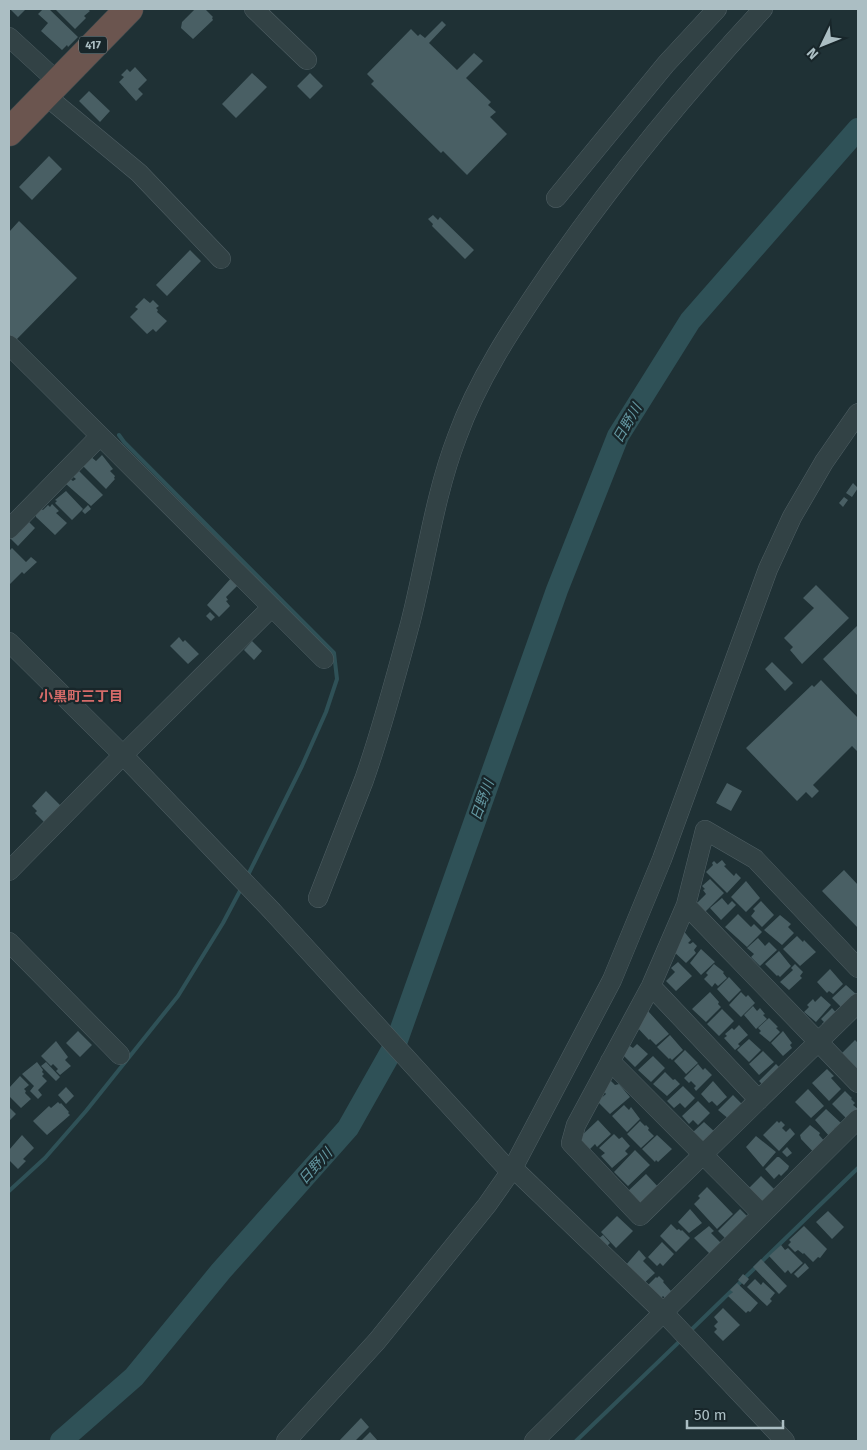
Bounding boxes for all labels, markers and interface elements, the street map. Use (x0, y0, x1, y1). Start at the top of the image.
north arrow (797, 20, 847, 70)
road number: 417 (79, 36, 107, 54)
text: N (803, 44, 822, 63)
water label: 日野川 (610, 399, 646, 446)
district label: 小黒町三丁目 (39, 688, 123, 705)
water label: 日野川 (467, 776, 498, 823)
water label: 日野川 (295, 1144, 337, 1188)
scale bar (687, 1398, 783, 1430)
text: 50 m (694, 1406, 727, 1424)

